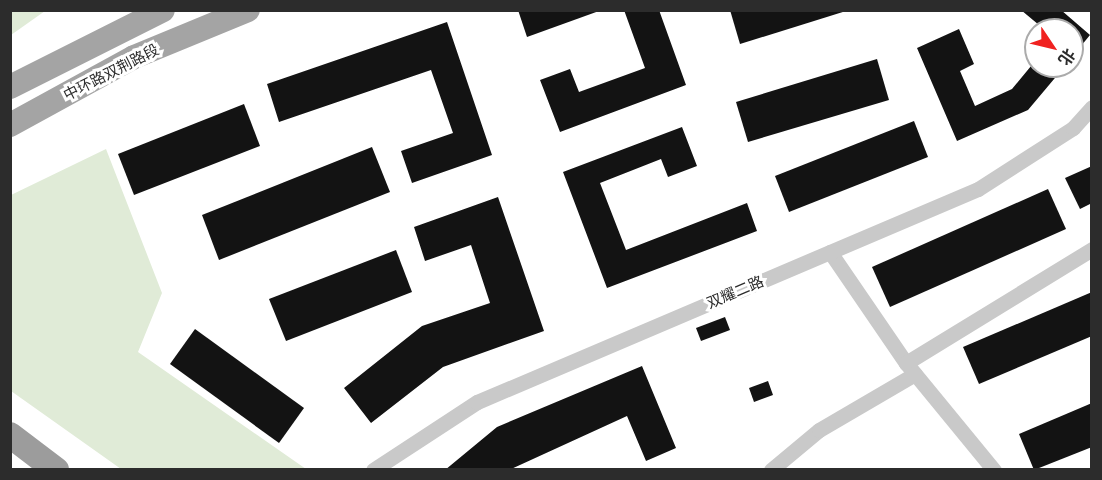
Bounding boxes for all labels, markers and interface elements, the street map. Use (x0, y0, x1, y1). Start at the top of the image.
north arrow (1024, 18, 1084, 78)
street label: 中环路双荆路段 (60, 40, 162, 104)
text: 北 (1055, 45, 1080, 69)
street label: 双耀二路 (704, 272, 766, 312)

